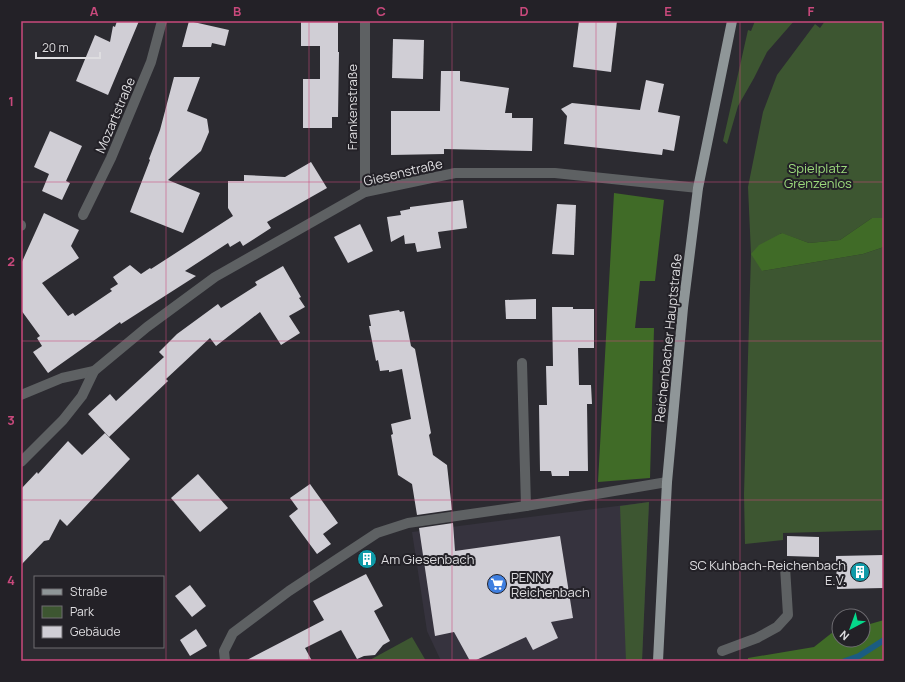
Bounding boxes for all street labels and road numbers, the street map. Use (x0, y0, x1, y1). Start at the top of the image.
street label: Frankenstraße (343, 63, 361, 150)
street label: Mozartstraße (91, 74, 139, 156)
street label: Giesenstraße (362, 154, 445, 190)
street label: Reichenbacher Hauptstraße (650, 252, 686, 423)

